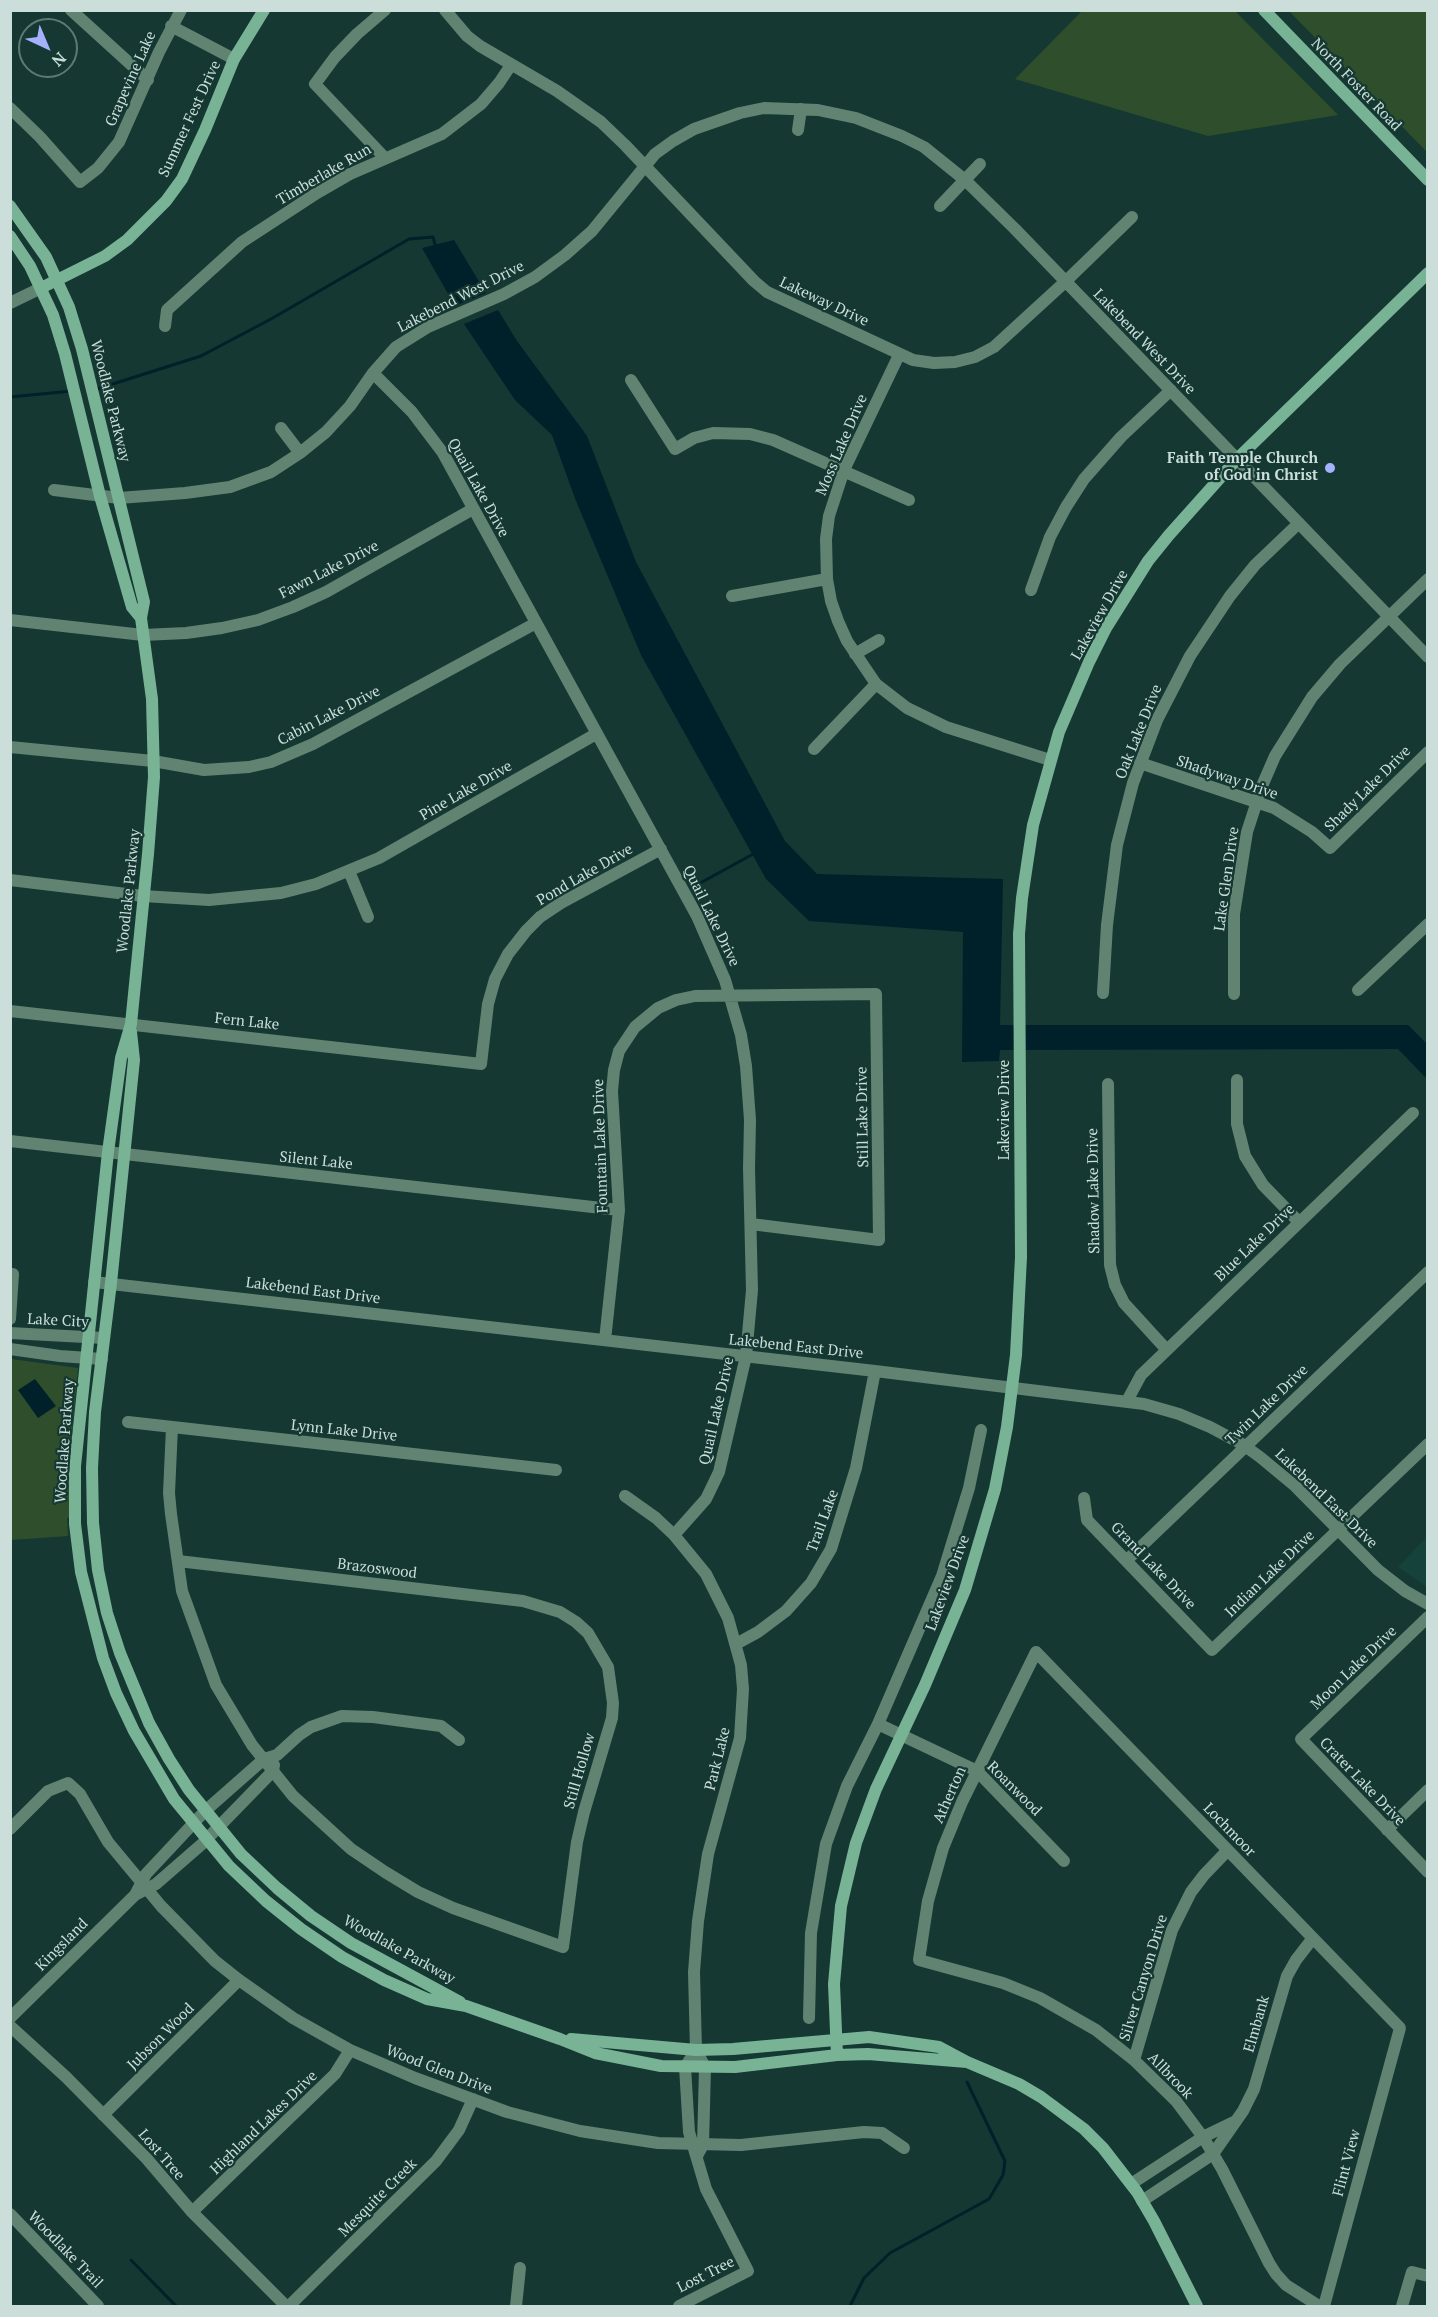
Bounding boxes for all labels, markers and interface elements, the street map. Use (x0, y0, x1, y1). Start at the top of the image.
north arrow (18, 18, 78, 78)
street label: Grapevine Lake (102, 28, 160, 130)
street label: North Foster Road (1307, 35, 1405, 135)
text: N (47, 47, 71, 72)
street label: Summer Fest Drive (155, 58, 225, 180)
street label: Timberlake Run (274, 141, 374, 209)
street label: Lakebend West Drive (395, 257, 527, 337)
street label: Lakeway Drive (777, 273, 871, 331)
street label: Lakebend West Drive (1089, 286, 1199, 398)
street label: Woodlake Parkway (86, 338, 134, 464)
street label: Moss Lake Drive (813, 392, 871, 498)
street label: Quail Lake Drive (443, 435, 513, 541)
place label: Faith Temple Church of God in Christ (1167, 450, 1318, 485)
marker: Faith Temple Church of God in Christ (1323, 461, 1337, 475)
street label: Fawn Lake Drive (276, 537, 382, 603)
street label: Lakeview Drive (1068, 567, 1132, 663)
street label: Cabin Lake Drive (275, 682, 383, 750)
street label: Oak Lake Drive (1112, 682, 1166, 782)
street label: Shady Lake Drive (1321, 742, 1415, 836)
street label: Shadyway Drive (1174, 752, 1280, 804)
street label: Pine Lake Drive (417, 757, 515, 825)
street label: Lake Glen Drive (1211, 826, 1243, 932)
street label: Woodlake Parkway (114, 828, 144, 954)
street label: Pond Lake Drive (534, 840, 636, 910)
street label: Quail Lake Drive (679, 862, 743, 970)
street label: Fern Lake (214, 1010, 280, 1034)
street label: Lakeview Drive (996, 1060, 1014, 1160)
street label: Still Lake Drive (853, 1066, 873, 1168)
street label: Fountain Lake Drive (590, 1078, 612, 1214)
street label: Shadow Lake Drive (1084, 1128, 1104, 1254)
street label: Silent Lake (278, 1148, 354, 1174)
street label: Blue Lake Drive (1211, 1200, 1299, 1286)
street label: Lakebend East Drive (245, 1274, 381, 1308)
street label: Lake City (27, 1310, 89, 1332)
street label: Lakebend East Drive (728, 1331, 864, 1363)
street label: Quail Lake Drive (696, 1355, 738, 1467)
street label: Twin Lake Drive (1222, 1361, 1312, 1449)
street label: Woodlake Parkway (52, 1378, 78, 1504)
street label: Lynn Lake Drive (290, 1416, 398, 1446)
street label: Lakebend East Drive (1271, 1446, 1381, 1552)
street label: Trail Lake (803, 1487, 843, 1555)
street label: Grand Lake Drive (1107, 1518, 1199, 1614)
street label: Indian Lake Drive (1221, 1527, 1319, 1621)
street label: Lakeview Drive (922, 1533, 974, 1633)
street label: Brazoswood (336, 1555, 418, 1583)
street label: Moon Lake Drive (1307, 1622, 1401, 1714)
street label: Park Lake (701, 1726, 735, 1792)
street label: Still Hollow (561, 1731, 599, 1811)
street label: Crater Lake Drive (1315, 1734, 1409, 1830)
street label: Roanwood (983, 1758, 1045, 1820)
street label: Atherton (930, 1764, 970, 1826)
street label: Lochmoor (1199, 1799, 1259, 1861)
street label: Woodlake Parkway (340, 1912, 458, 1988)
street label: Silver Canyon Drive (1116, 1913, 1172, 2043)
street label: Kingsland (32, 1915, 92, 1975)
street label: Elmbank (1240, 1993, 1274, 2055)
street label: Jubson Wood (124, 2000, 198, 2074)
street label: Wood Glen Drive (383, 2041, 495, 2099)
street label: Allbrook (1144, 2049, 1196, 2103)
street label: Highland Lakes Drive (207, 2067, 321, 2179)
street label: Lost Tree (134, 2126, 188, 2184)
street label: Flint View (1329, 2128, 1365, 2198)
street label: Mesquite Creek (335, 2155, 421, 2241)
street label: Woodlake Trail (24, 2208, 106, 2292)
street label: Lost Tree (674, 2253, 738, 2297)

